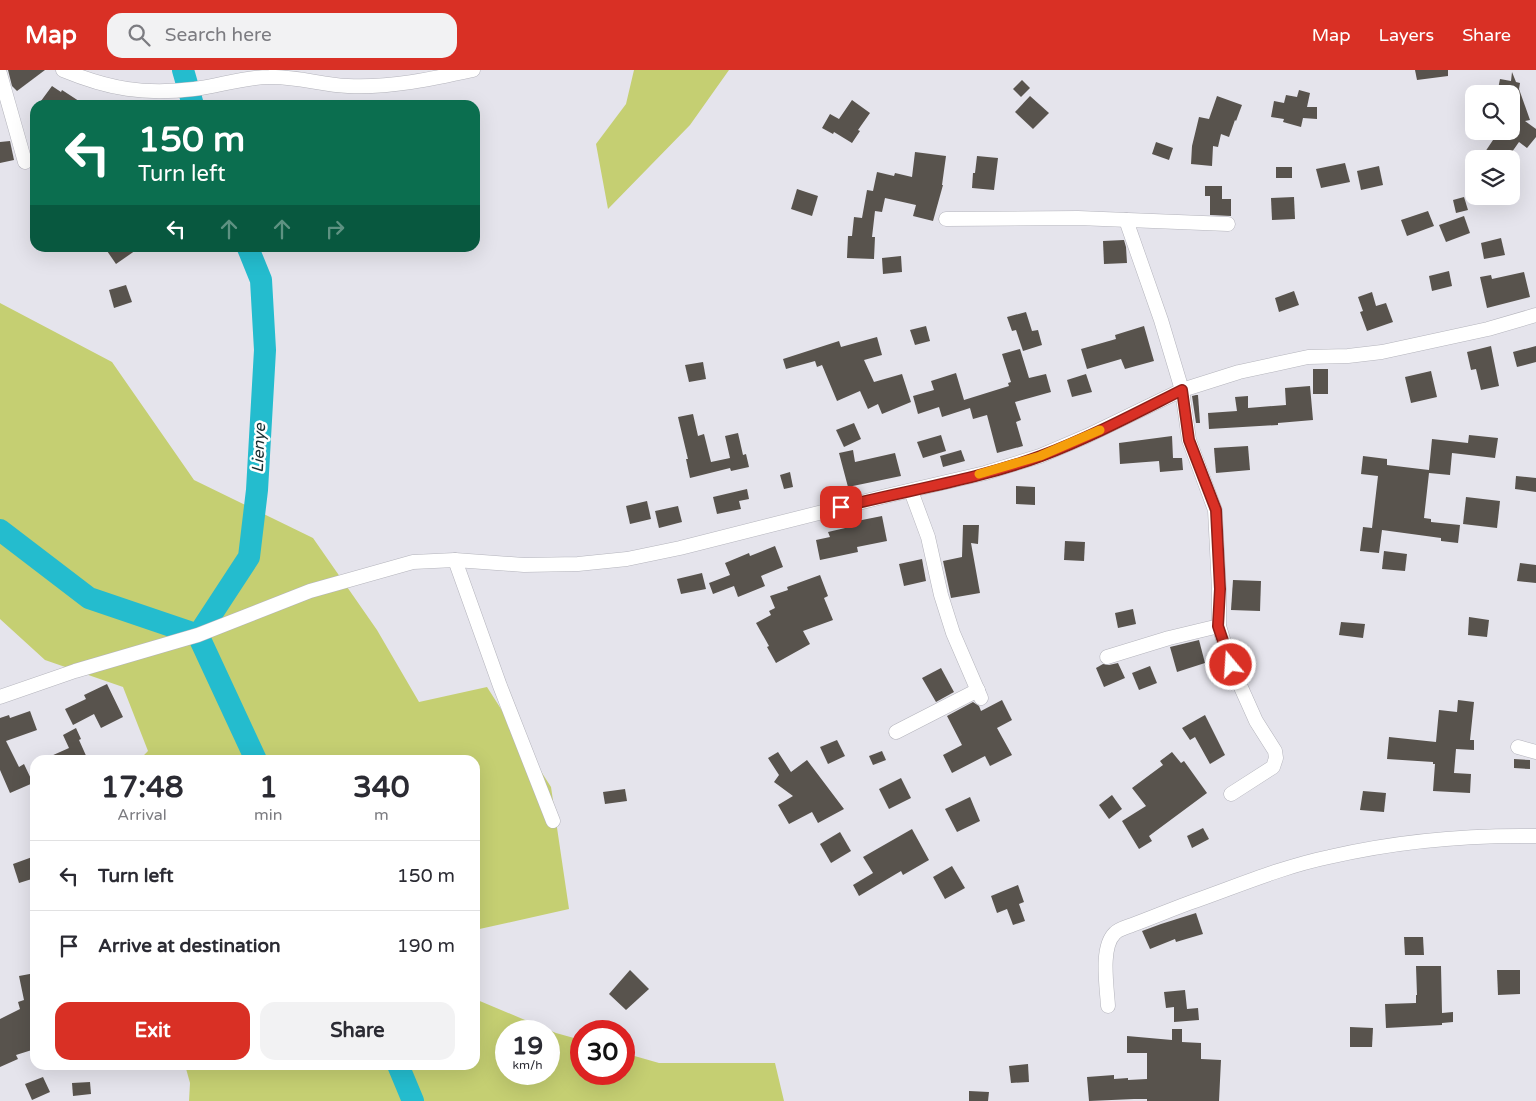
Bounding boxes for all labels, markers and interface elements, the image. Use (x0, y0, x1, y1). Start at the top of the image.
search box (107, 13, 457, 58)
text: Map (25, 21, 77, 50)
icon: search (125, 21, 153, 49)
text: Search here (165, 24, 272, 46)
text: Map (1312, 24, 1351, 46)
text: Layers (1379, 24, 1434, 46)
text: Share (1462, 24, 1511, 46)
map controls (1465, 85, 1520, 205)
button: search (1465, 85, 1520, 140)
text: 150 m (138, 119, 245, 161)
icon: left (55, 120, 120, 185)
button: layers (1465, 150, 1520, 205)
text: Turn left (138, 161, 226, 187)
icon: left (162, 215, 190, 243)
icon: ahead (215, 215, 243, 243)
icon: ahead (268, 215, 296, 243)
icon: right (321, 215, 349, 243)
water label: Lienye (248, 422, 270, 473)
pin (820, 486, 862, 528)
icon: arrive (827, 493, 855, 521)
position arrow (1204, 638, 1256, 690)
text: 17:48 (100, 769, 184, 806)
text: 1 (259, 769, 278, 806)
text: 340 (353, 769, 410, 806)
text: Arrival (117, 805, 167, 825)
text: min (254, 805, 283, 825)
text: m (374, 805, 389, 825)
icon: left (55, 862, 83, 890)
text: Turn left (98, 865, 174, 887)
text: 150 m (397, 865, 455, 887)
icon: arrive (55, 932, 83, 960)
text: Arrive at destination (98, 935, 281, 957)
text: 190 m (397, 935, 455, 957)
button: Exit (55, 1002, 250, 1060)
button: Share (260, 1002, 455, 1060)
speed limit sign: 30 (570, 1020, 635, 1085)
text: 19 (512, 1031, 543, 1061)
text: km/h (512, 1058, 543, 1072)

